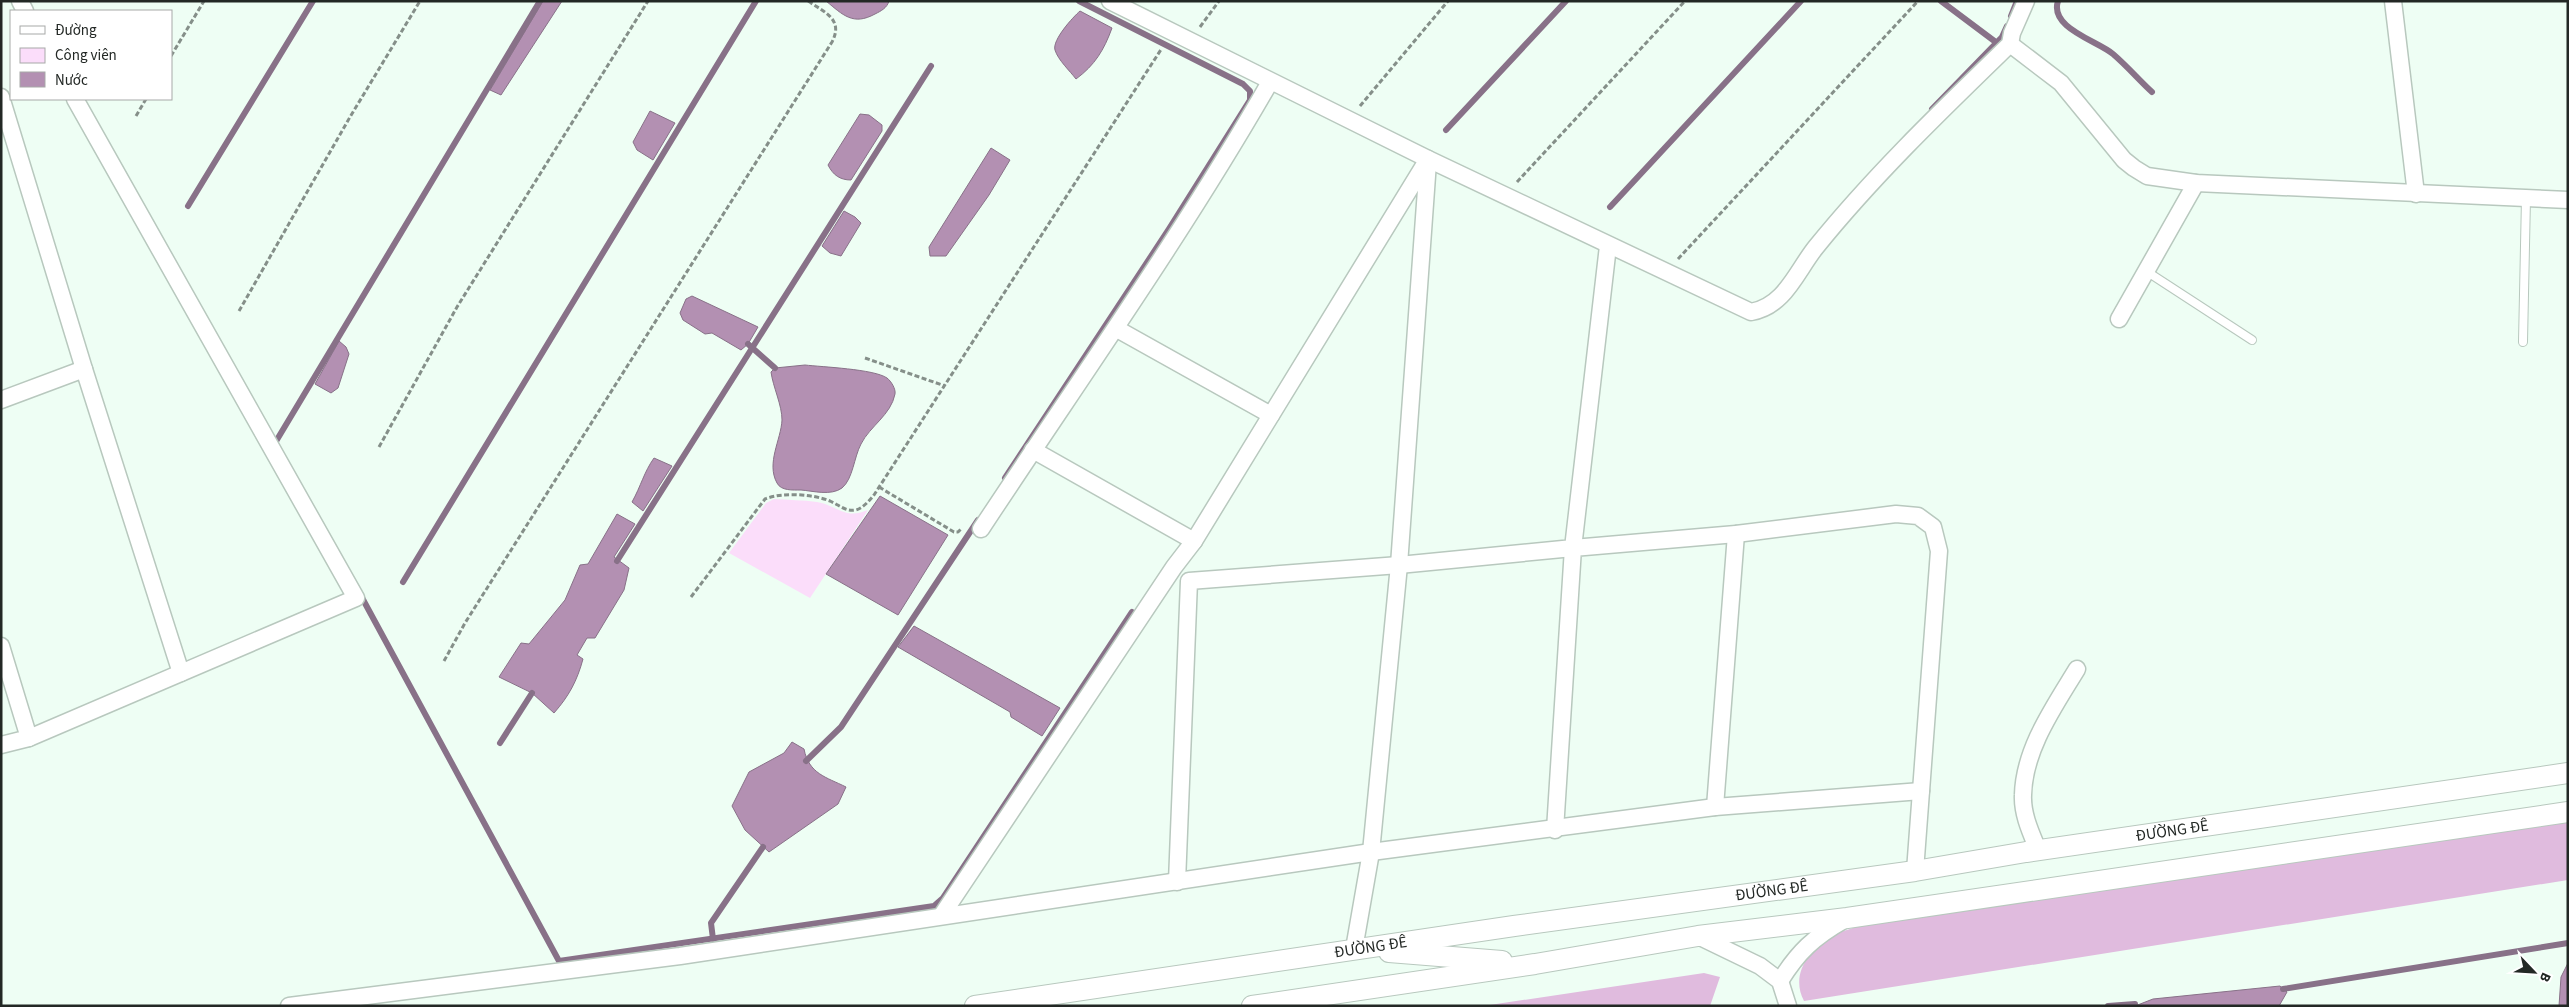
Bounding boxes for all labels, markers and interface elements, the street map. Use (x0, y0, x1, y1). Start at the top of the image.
legend (10, 10, 172, 100)
text: Đường (55, 20, 97, 41)
text: Công viên (55, 45, 117, 66)
text: Nước (55, 70, 88, 91)
street label: ĐƯỜNG ĐÊ (2134, 815, 2210, 847)
street label: ĐƯỜNG ĐÊ (1734, 875, 1810, 907)
street label: ĐƯỜNG ĐÊ (1333, 931, 1409, 964)
north arrow (2509, 947, 2559, 997)
text: B (2534, 969, 2556, 986)

